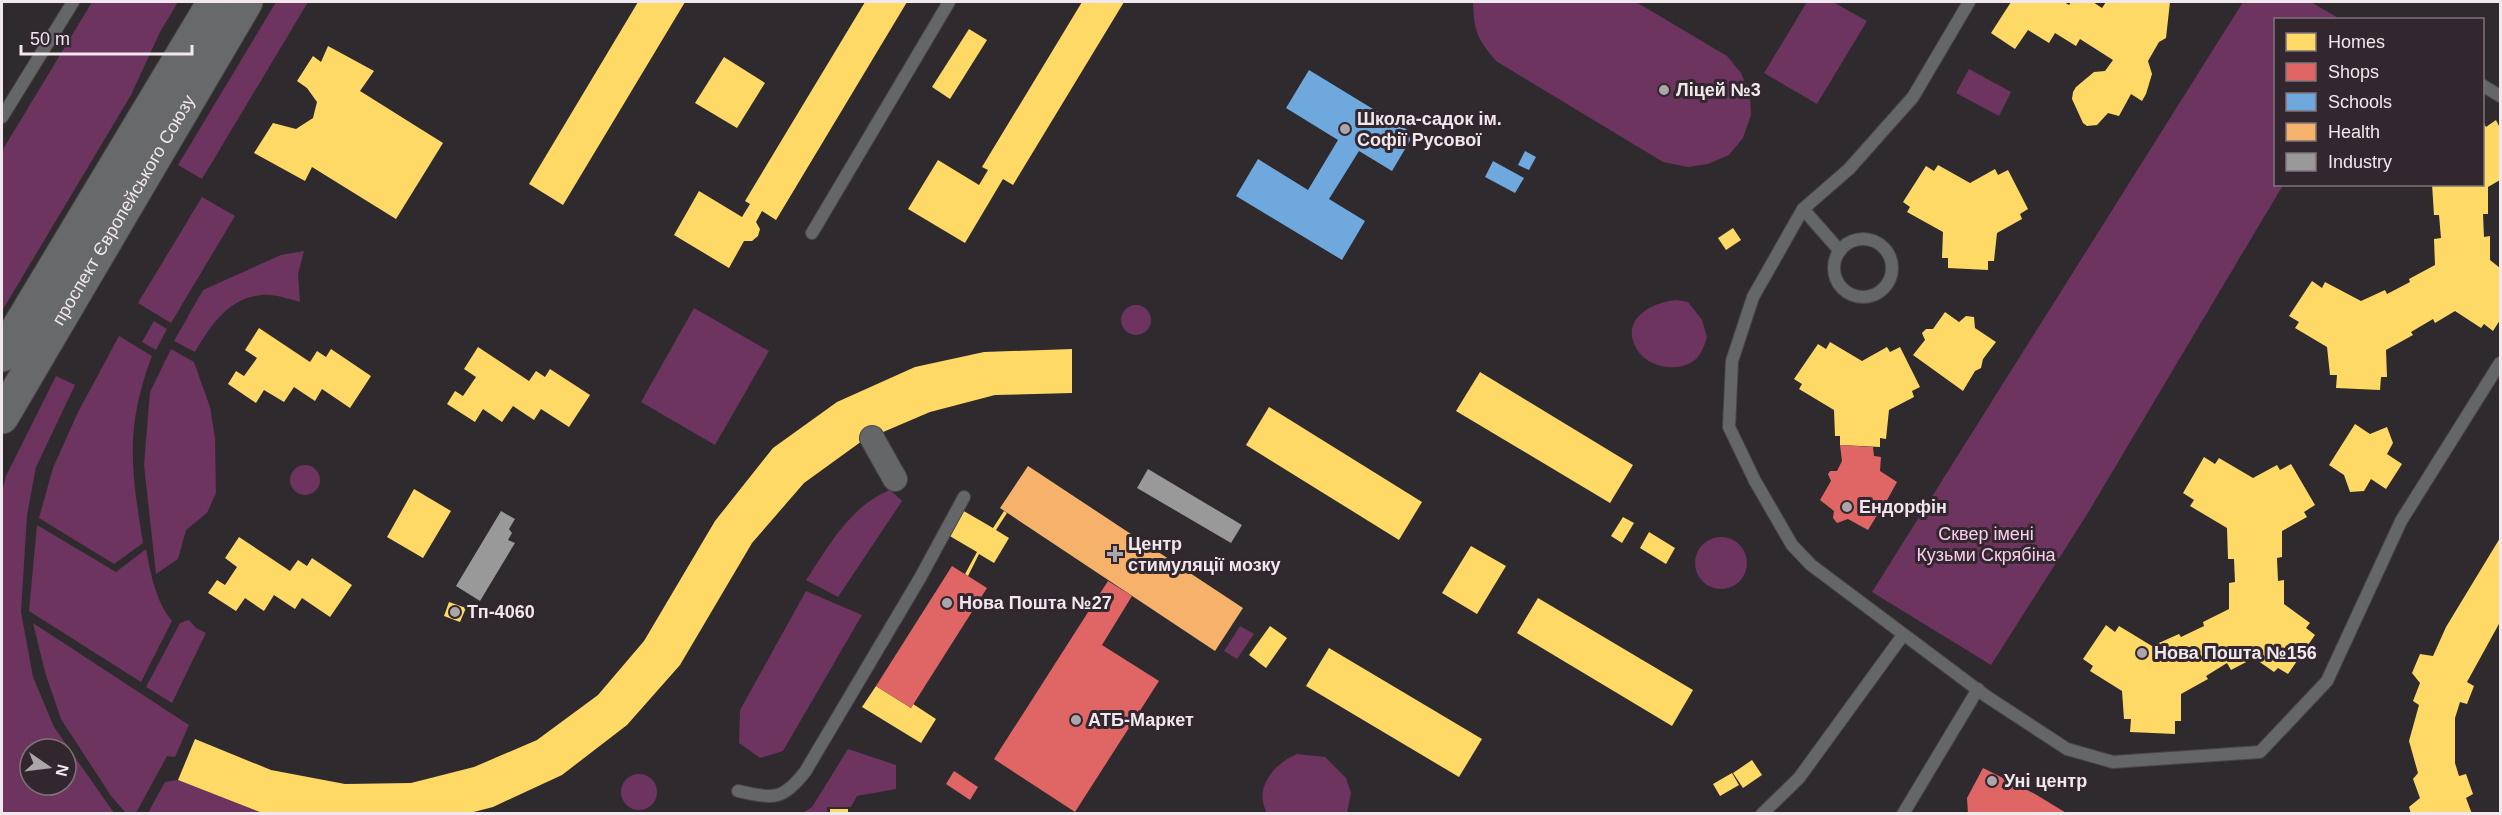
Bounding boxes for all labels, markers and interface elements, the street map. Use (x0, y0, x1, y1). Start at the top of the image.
scale bar (21, 18, 192, 56)
legend (2274, 18, 2484, 186)
text: 50 m (30, 29, 70, 49)
text: Homes (2328, 32, 2385, 52)
text: Shops (2328, 62, 2379, 82)
place label: Ліцей №3 (1676, 80, 1761, 100)
marker: Ліцей №3 (1657, 83, 1671, 97)
street label: проспект Європейського Союзу (48, 91, 199, 329)
text: Schools (2328, 92, 2392, 112)
place label: Школа-садок ім. Софії Русової (1357, 109, 1502, 150)
marker: Школа-садок ім. Софії Русової (1338, 122, 1352, 136)
text: Health (2328, 122, 2380, 142)
text: Industry (2328, 152, 2392, 172)
place label: Ендорфін (1859, 497, 1947, 517)
marker: Ендорфін (1840, 500, 1854, 514)
park label: Сквер імені Кузьми Скрябіна (1916, 524, 2057, 565)
place label: Центр стимуляції мозку (1128, 534, 1281, 575)
marker: Центр стимуляції мозку (1106, 545, 1124, 563)
place label: Нова Пошта №27 (959, 593, 1112, 613)
marker: Нова Пошта №27 (940, 596, 954, 610)
place label: Тп-4060 (467, 602, 535, 622)
marker: Тп-4060 (448, 605, 462, 619)
place label: Нова Пошта №156 (2154, 643, 2317, 663)
marker: Нова Пошта №156 (2135, 646, 2149, 660)
place label: АТБ-Маркет (1088, 710, 1194, 730)
marker: АТБ-Маркет (1069, 713, 1083, 727)
north arrow (18, 737, 78, 797)
text: N (52, 763, 72, 778)
place label: Уні центр (2004, 771, 2087, 791)
marker: Уні центр (1985, 774, 1999, 788)

